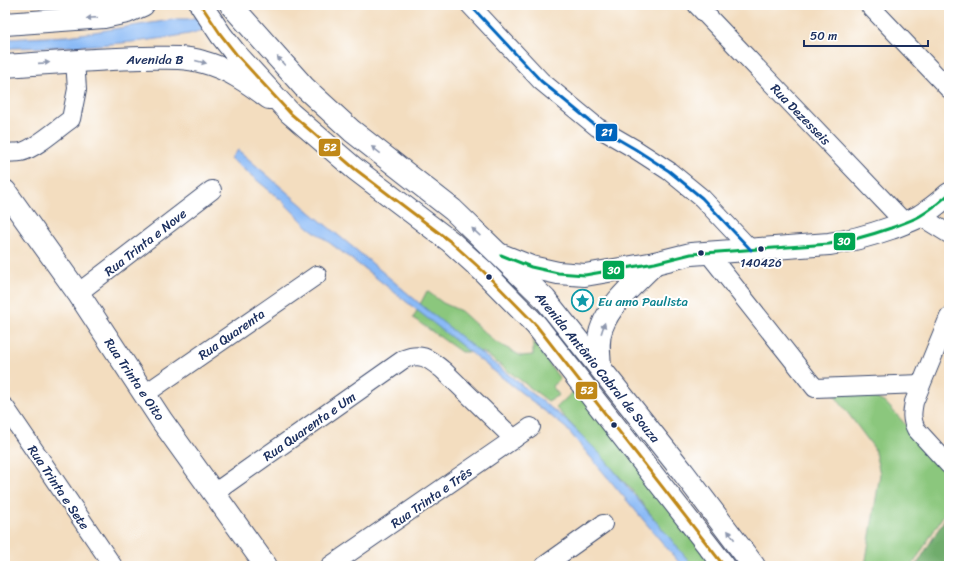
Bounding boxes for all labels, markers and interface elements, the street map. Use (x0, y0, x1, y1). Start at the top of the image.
one-way arrow (86, 14, 98, 21)
scale bar (804, 22, 928, 48)
text: 50 m (810, 25, 837, 47)
street label: Avenida B (126, 48, 183, 71)
one-way arrow (277, 56, 286, 66)
one-way arrow (195, 59, 208, 65)
one-way arrow (38, 60, 50, 67)
street label: Rua Dezesseis (765, 78, 837, 152)
line badge: 21 (595, 123, 618, 142)
text: 21 (600, 123, 613, 142)
line badge: 52 (318, 138, 341, 157)
text: 52 (323, 138, 337, 157)
one-way arrow (371, 145, 382, 154)
street label: Rua Trinta e Nove (99, 202, 192, 282)
one-way arrow (472, 228, 481, 237)
line badge: 30 (833, 232, 856, 251)
text: 30 (837, 232, 851, 251)
marker: 140426 (756, 244, 766, 254)
unlabelled marker (696, 248, 706, 258)
place label: 140426 (740, 252, 782, 274)
line badge: 30 (602, 260, 625, 280)
text: 30 (607, 261, 621, 280)
unlabelled marker (484, 272, 494, 282)
street label: Avenida Antônio Cabral de Souza (529, 286, 666, 448)
place icon: Eu amo Paulista (569, 288, 595, 314)
place label: Eu amo Paulista (598, 290, 689, 313)
street label: Rua Quarenta (193, 303, 270, 366)
one-way arrow (600, 322, 606, 334)
street label: Rua Trinta e Oito (98, 333, 171, 426)
line badge: 52 (575, 381, 598, 400)
text: 52 (580, 381, 594, 400)
street label: Rua Quarenta e Um (258, 386, 361, 467)
unlabelled marker (609, 420, 619, 430)
street label: Rua Trinta e Sete (22, 440, 96, 535)
street label: Rua Trinta e Três (385, 461, 477, 534)
one-way arrow (726, 529, 735, 540)

